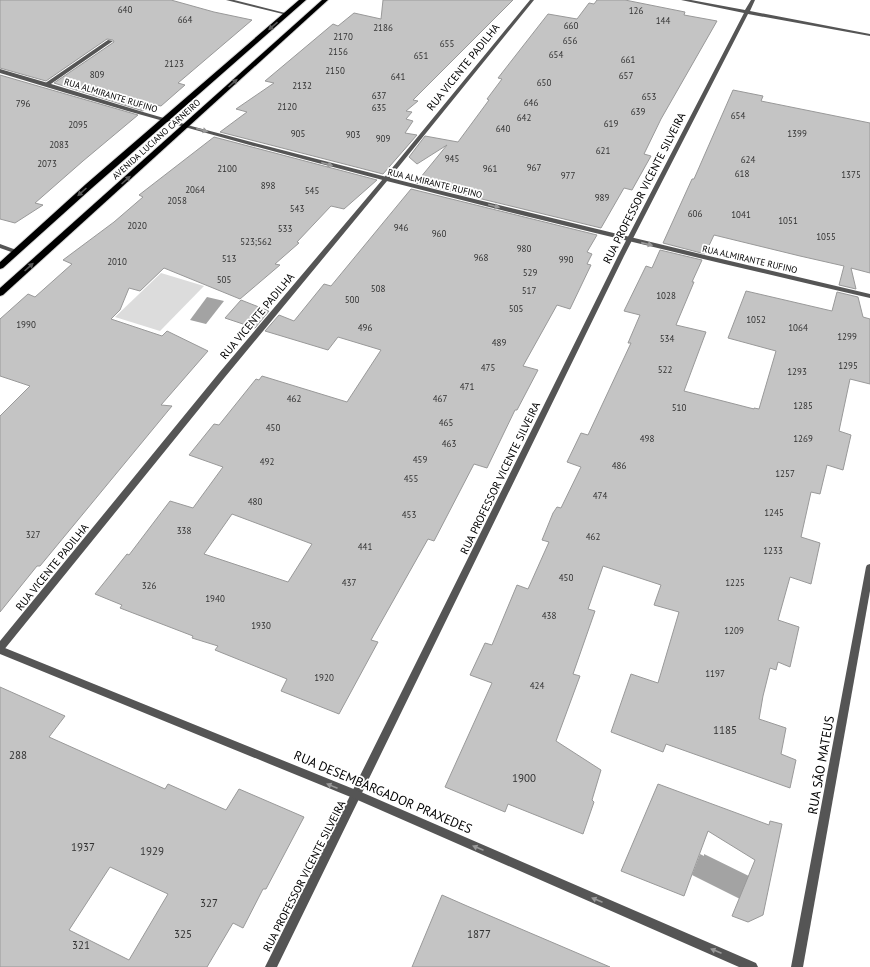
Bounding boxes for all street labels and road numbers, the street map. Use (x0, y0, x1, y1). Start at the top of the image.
street label: RUA VICENTE PADILHA (424, 20, 503, 113)
street label: RUA ALMIRANTE RUFINO (63, 76, 159, 114)
street label: AVENIDA LUCIANO CARNEIRO (110, 97, 202, 181)
street label: RUA PROFESSOR VICENTE SILVEIRA (600, 110, 689, 266)
street label: RUA ALMIRANTE RUFINO (386, 166, 484, 200)
street label: RUA ALMIRANTE RUFINO (701, 243, 799, 275)
street label: RUA VICENTE PADILHA (217, 270, 297, 362)
street label: RUA PROFESSOR VICENTE SILVEIRA (457, 399, 543, 557)
street label: RUA VICENTE PADILHA (13, 520, 92, 613)
street label: RUA SÃO MATEUS (804, 714, 838, 816)
street label: RUA DESEMBARGADOR PRAXEDES (291, 747, 475, 837)
street label: RUA PROFESSOR VICENTE SILVEIRA (260, 798, 349, 954)

